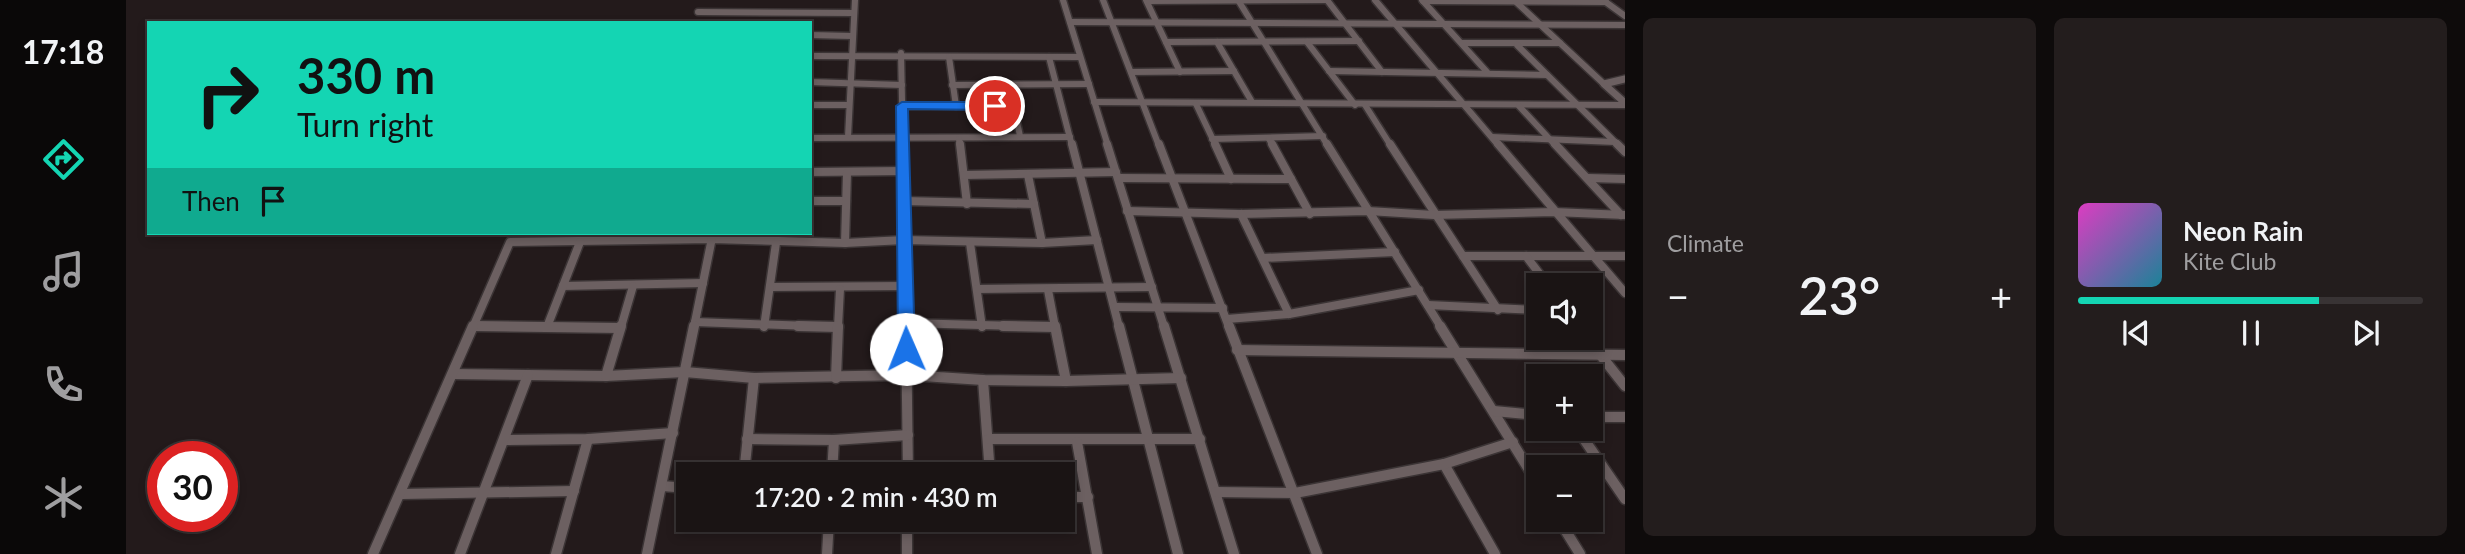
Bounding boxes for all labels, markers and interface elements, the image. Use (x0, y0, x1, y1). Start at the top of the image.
text: 17:18 (22, 32, 104, 71)
text: 330 m (297, 46, 435, 104)
icon: right (182, 49, 273, 140)
pin (965, 76, 1025, 136)
icon: arrive (976, 87, 1014, 125)
text: Turn right (297, 105, 433, 144)
icon: directions (39, 135, 88, 184)
icon: arrive (254, 182, 292, 220)
text: Then (182, 185, 240, 217)
text: Neon Rain (2183, 215, 2303, 247)
text: Climate (1667, 229, 1744, 257)
icon: music (39, 247, 88, 296)
text: Kite Club (2183, 247, 2276, 275)
text: 23° (1799, 264, 1880, 326)
map controls (1526, 273, 1603, 532)
button: sound (1526, 273, 1603, 350)
text: − (1667, 273, 1689, 319)
text: + (1990, 273, 2012, 319)
position arrow (869, 312, 943, 386)
icon: previous (2117, 314, 2155, 352)
icon: pause (2232, 314, 2270, 352)
icon: next (2347, 314, 2385, 352)
icon: phone (39, 360, 88, 409)
button: + (1526, 364, 1603, 441)
speed limit sign: 30 (147, 441, 238, 532)
button: − (1526, 455, 1603, 532)
icon: climate (39, 473, 88, 522)
text: 17:20 · 2 min · 430 m (753, 481, 998, 513)

